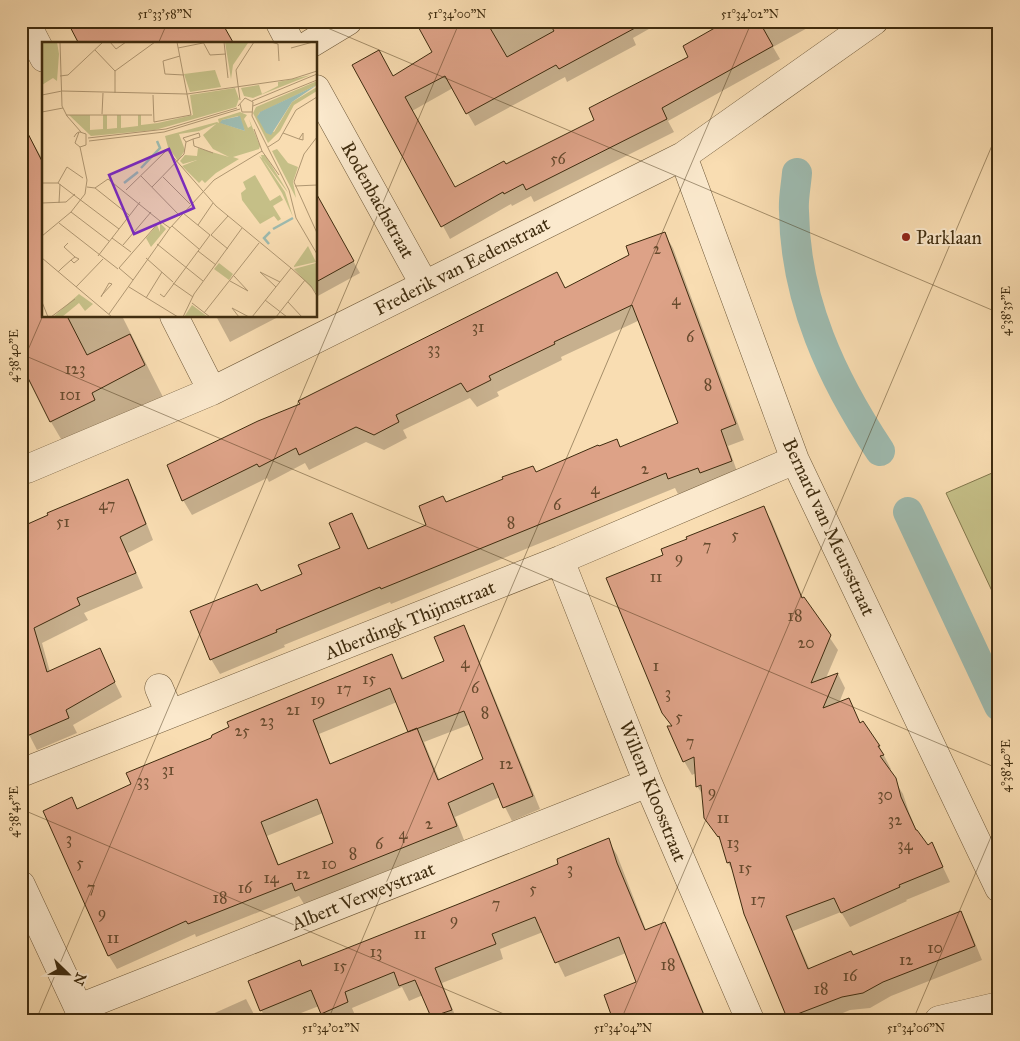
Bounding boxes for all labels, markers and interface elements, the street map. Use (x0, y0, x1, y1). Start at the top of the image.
text: 51°33'58"N (138, 7, 192, 21)
text: 51°34'00"N (428, 7, 486, 21)
text: 51°34'02"N (721, 7, 779, 21)
inset map (42, 42, 318, 318)
street label: Rodenbachstraat (336, 138, 420, 263)
house number: 56 (550, 149, 567, 168)
street label: Frederik van Eedenstraat (370, 212, 554, 320)
place label: Parklaan (916, 226, 982, 249)
marker: Parklaan (900, 231, 912, 243)
house number: 2 (653, 239, 661, 258)
text: 4°38'35"E (999, 286, 1013, 336)
house number: 4 (672, 290, 682, 309)
house number: 31 (472, 317, 484, 336)
house number: 6 (686, 327, 695, 346)
text: 4°38'40"E (7, 329, 21, 383)
house number: 33 (428, 339, 440, 358)
house number: 123 (65, 359, 85, 378)
house number: 8 (704, 375, 712, 394)
house number: 101 (59, 385, 81, 404)
street label: Bernard van Meursstraat (778, 435, 880, 620)
house number: 2 (641, 459, 649, 478)
house number: 4 (591, 479, 601, 498)
house number: 47 (99, 495, 115, 514)
house number: 6 (553, 495, 562, 514)
house number: 51 (56, 512, 70, 531)
house number: 8 (507, 513, 515, 532)
house number: 5 (731, 525, 739, 544)
house number: 7 (703, 536, 711, 555)
house number: 9 (675, 548, 683, 567)
house number: 11 (650, 567, 662, 586)
street label: Alberdingk Thijmstraat (320, 575, 499, 666)
house number: 18 (788, 606, 802, 625)
house number: 20 (797, 633, 815, 652)
house number: 4 (461, 653, 471, 672)
house number: 1 (653, 656, 659, 675)
house number: 15 (362, 669, 376, 688)
house number: 6 (471, 678, 480, 697)
house number: 17 (337, 679, 351, 698)
house number: 3 (665, 683, 671, 702)
house number: 19 (311, 690, 325, 709)
house number: 21 (286, 700, 300, 719)
house number: 8 (481, 703, 489, 722)
house number: 5 (675, 707, 683, 726)
house number: 23 (260, 711, 274, 730)
street label: Willem Kloosstraat (614, 717, 692, 865)
house number: 25 (234, 721, 250, 740)
house number: 7 (686, 732, 694, 751)
text: 4°38'40"E (999, 739, 1013, 793)
house number: 12 (499, 754, 513, 773)
house number: 31 (162, 760, 174, 779)
house number: 33 (137, 771, 149, 790)
house number: 9 (708, 782, 716, 801)
house number: 30 (877, 785, 893, 804)
text: 4°38'45"E (7, 786, 21, 838)
house number: 11 (717, 808, 729, 827)
house number: 32 (888, 810, 902, 829)
house number: 2 (425, 814, 433, 833)
house number: 4 (399, 824, 409, 843)
house number: 3 (66, 829, 72, 848)
house number: 13 (727, 833, 739, 852)
house number: 6 (375, 834, 384, 853)
house number: 34 (897, 835, 914, 854)
house number: 8 (349, 844, 357, 863)
house number: 5 (76, 853, 84, 872)
house number: 10 (321, 854, 337, 873)
street label: Albert Verweystraat (287, 857, 438, 936)
house number: 15 (738, 858, 752, 877)
house number: 3 (567, 859, 573, 878)
house number: 12 (296, 864, 310, 883)
house number: 14 (263, 868, 280, 887)
house number: 7 (87, 878, 95, 897)
house number: 16 (238, 878, 253, 897)
house number: 5 (529, 879, 537, 898)
house number: 18 (213, 888, 227, 907)
house number: 17 (751, 890, 765, 909)
house number: 7 (492, 894, 500, 913)
house number: 9 (98, 903, 106, 922)
house number: 9 (450, 910, 458, 929)
house number: 11 (414, 924, 426, 943)
house number: 11 (107, 928, 119, 947)
house number: 10 (927, 938, 943, 957)
house number: 13 (370, 942, 382, 961)
north arrow (42, 948, 92, 998)
house number: 12 (899, 950, 913, 969)
house number: 18 (661, 955, 675, 974)
house number: 15 (333, 956, 347, 975)
house number: 16 (843, 966, 858, 985)
text: N (69, 970, 90, 988)
house number: 18 (814, 979, 828, 998)
text: 51°34'02"N (302, 1021, 360, 1035)
text: 51°34'04"N (594, 1021, 652, 1035)
text: 51°34'06"N (887, 1021, 945, 1035)

